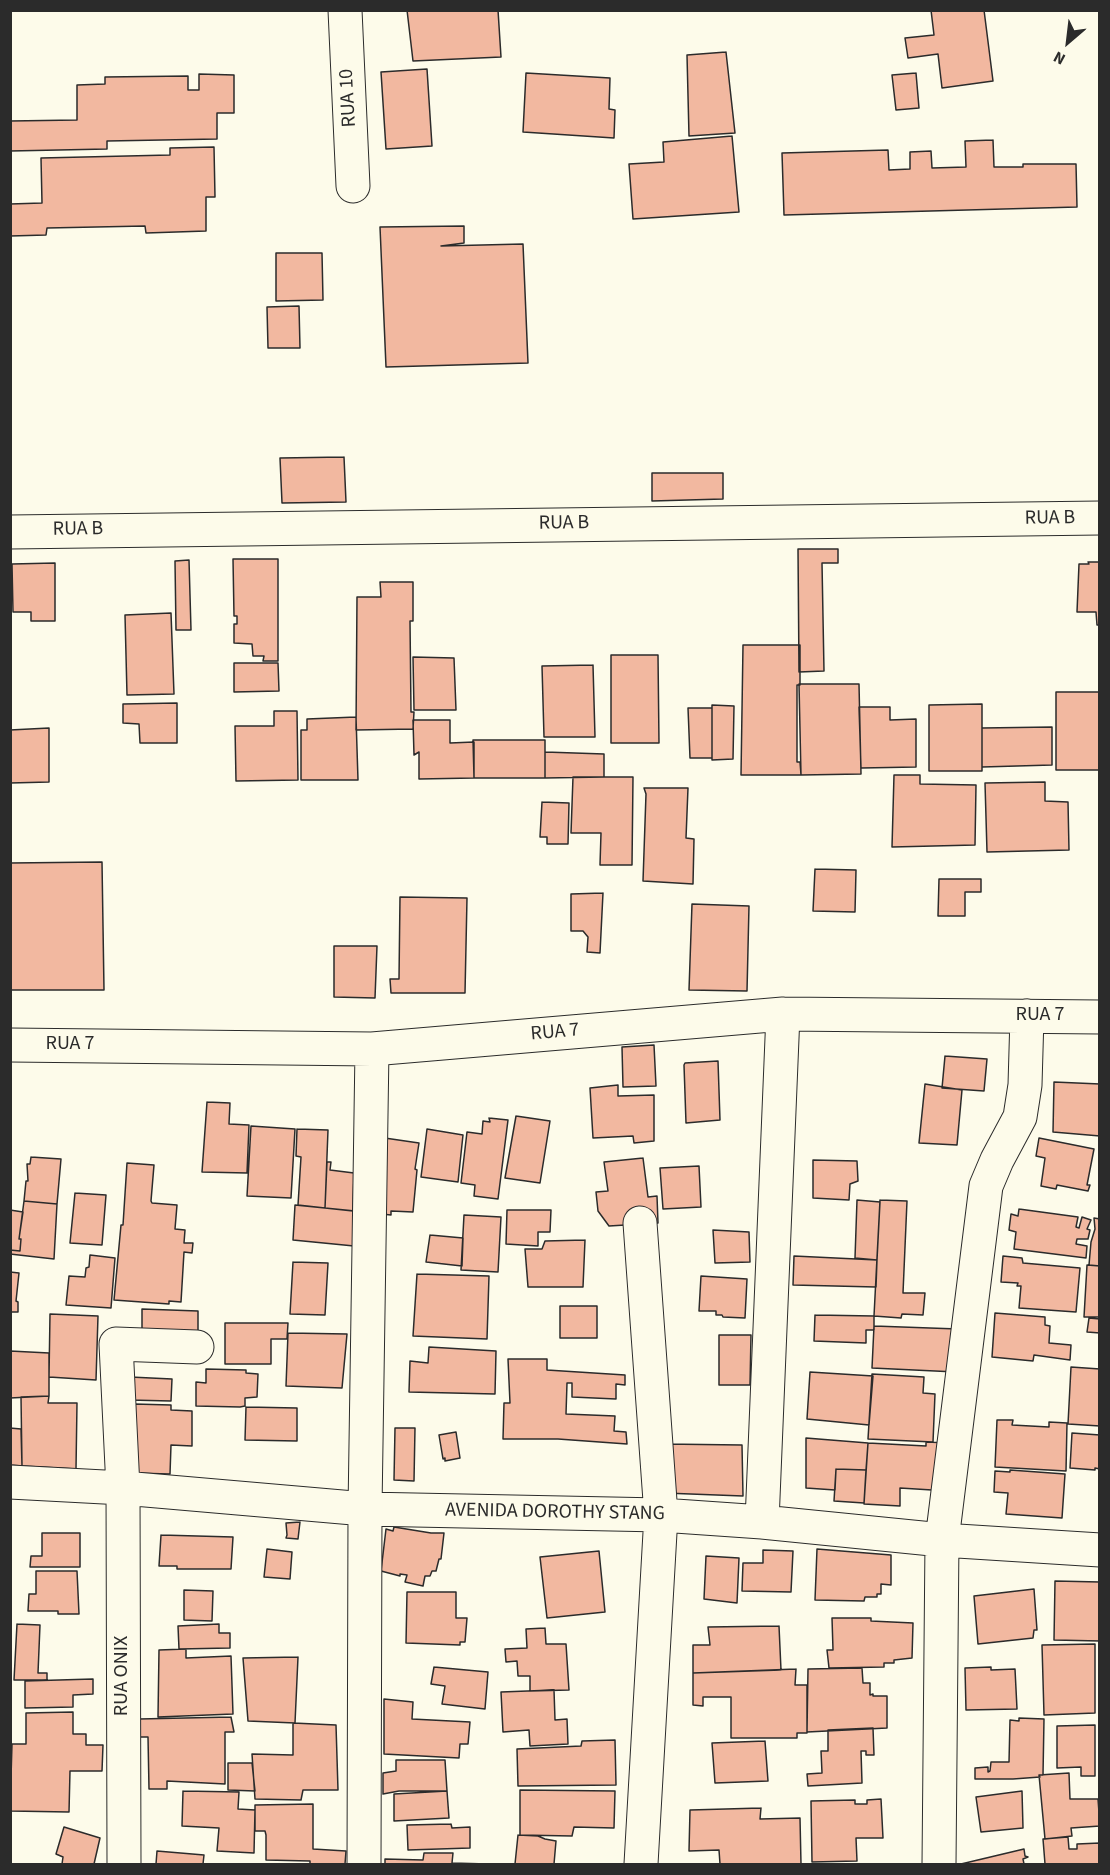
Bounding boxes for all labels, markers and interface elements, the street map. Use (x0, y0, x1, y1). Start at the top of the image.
north arrow (1038, 12, 1098, 72)
text: N (1050, 46, 1069, 70)
street label: RUA 10 (335, 68, 363, 128)
street label: RUA B (1025, 507, 1075, 531)
street label: RUA B (539, 512, 589, 536)
street label: RUA B (53, 518, 103, 542)
street label: RUA 7 (1016, 1004, 1064, 1028)
street label: RUA 7 (530, 1019, 580, 1047)
street label: RUA 7 (46, 1033, 94, 1057)
street label: AVENIDA DOROTHY STANG (445, 1499, 665, 1527)
street label: RUA ONIX (111, 1636, 135, 1716)

